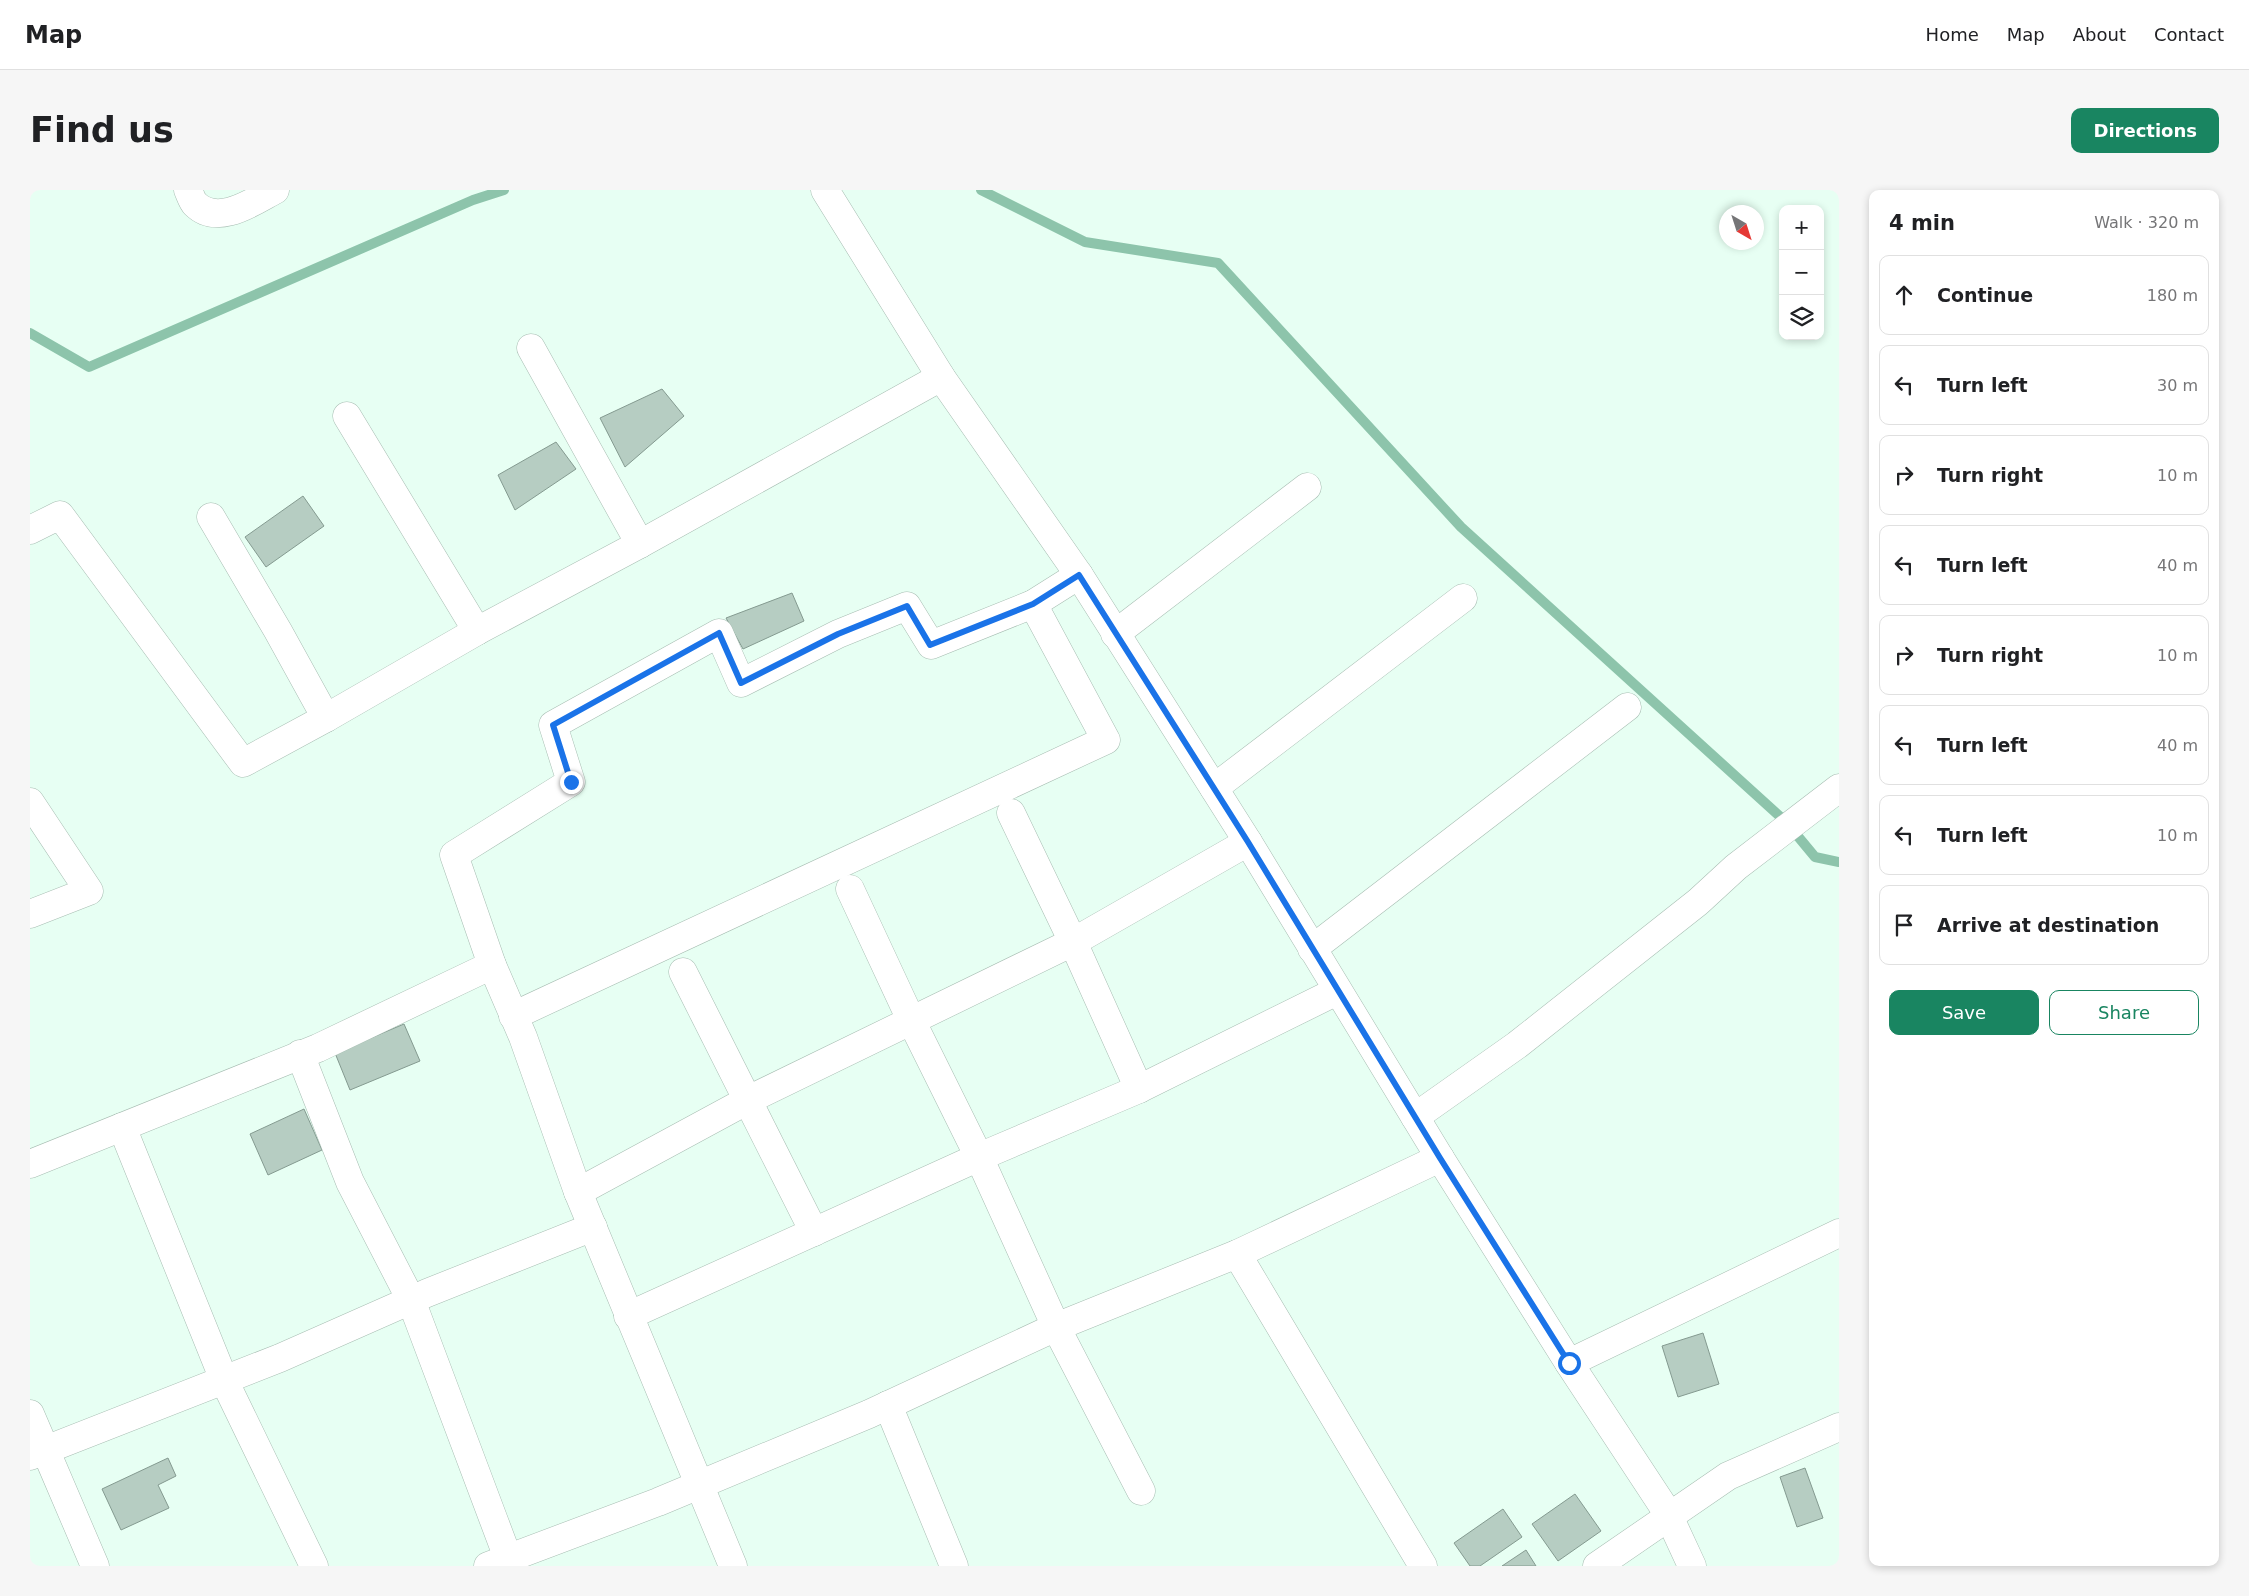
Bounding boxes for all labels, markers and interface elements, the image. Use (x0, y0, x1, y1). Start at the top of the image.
text: Map (25, 21, 82, 49)
text: Home (1926, 24, 1979, 45)
text: Map (2007, 24, 2045, 45)
text: About (2073, 24, 2126, 45)
text: Contact (2154, 24, 2224, 45)
button: Directions (2071, 108, 2219, 153)
text: Find us (30, 110, 174, 150)
north arrow (1719, 205, 1764, 250)
map controls (1779, 205, 1824, 340)
button: + (1779, 205, 1824, 250)
text: 4 min (1889, 211, 1955, 235)
text: Walk · 320 m (2094, 213, 2199, 232)
button: − (1779, 250, 1824, 295)
icon: ahead (1890, 281, 1918, 309)
text: Continue (1937, 284, 2033, 306)
text: 180 m (2147, 286, 2198, 305)
button: layers (1779, 295, 1824, 340)
icon: left (1890, 371, 1918, 399)
text: Turn left (1937, 374, 2028, 396)
text: 30 m (2157, 376, 2198, 395)
icon: right (1890, 461, 1918, 489)
text: Turn right (1937, 464, 2043, 486)
text: 10 m (2157, 466, 2198, 485)
icon: left (1890, 551, 1918, 579)
text: Turn left (1937, 554, 2028, 576)
text: 40 m (2157, 556, 2198, 575)
icon: right (1890, 641, 1918, 669)
text: Turn right (1937, 644, 2043, 666)
text: 10 m (2157, 646, 2198, 665)
icon: left (1890, 731, 1918, 759)
text: Turn left (1937, 734, 2028, 756)
text: 40 m (2157, 736, 2198, 755)
route end (560, 771, 583, 794)
icon: left (1890, 821, 1918, 849)
text: Turn left (1937, 824, 2028, 846)
text: 10 m (2157, 826, 2198, 845)
icon: arrive (1890, 911, 1918, 939)
text: Arrive at destination (1937, 914, 2159, 936)
button: Save (1889, 990, 2039, 1035)
button: Share (2049, 990, 2199, 1035)
route start (1558, 1352, 1581, 1375)

